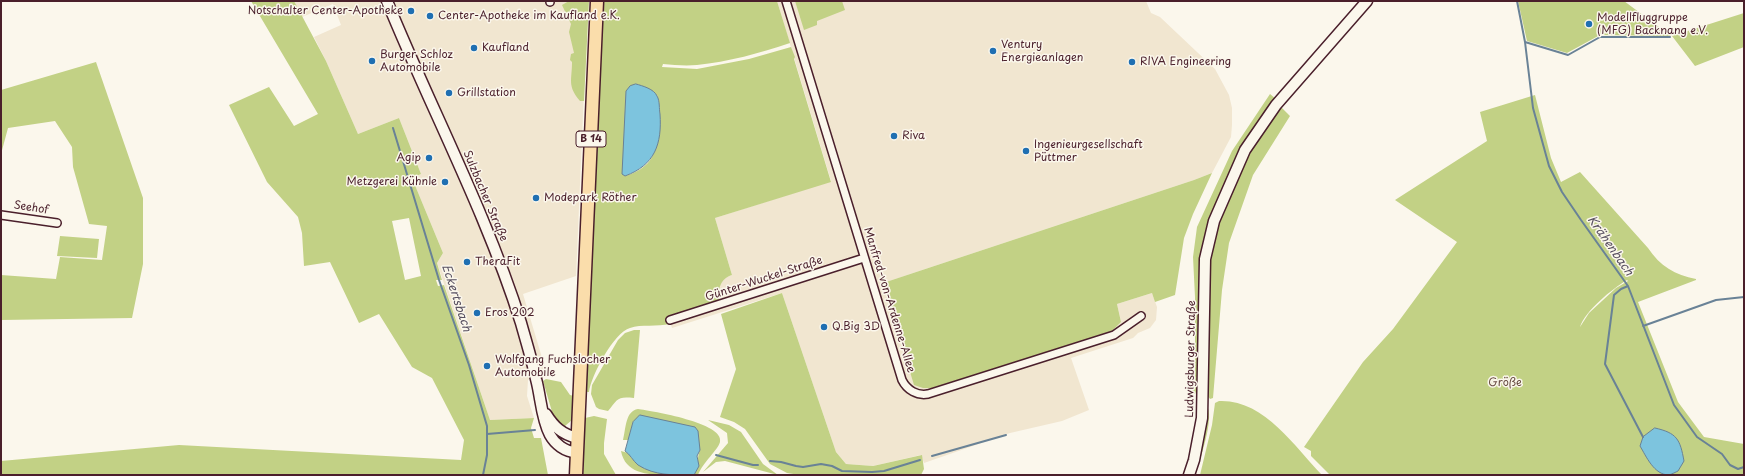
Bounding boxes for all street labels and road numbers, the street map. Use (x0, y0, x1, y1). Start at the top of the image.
road number: B 14 (576, 131, 606, 147)
street label: Sulzbacher Straße (460, 148, 510, 244)
street label: Seehof (13, 199, 49, 217)
street label: Manfred-von-Ardenne-Allee (861, 226, 917, 374)
street label: Günter-Wuckel-Straße (704, 254, 824, 304)
street label: Ludwigsburger Straße (1183, 300, 1199, 418)

